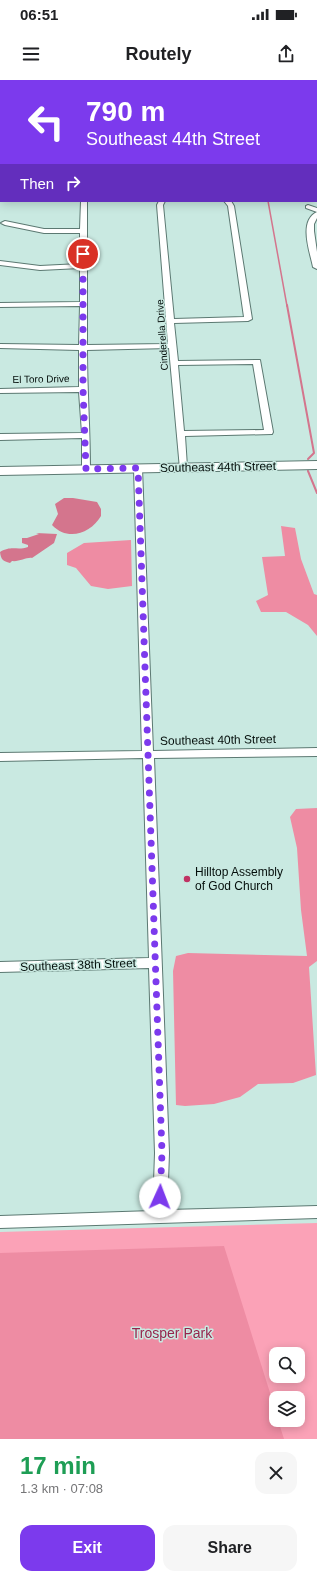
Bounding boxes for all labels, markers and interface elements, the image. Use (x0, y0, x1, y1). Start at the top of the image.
text: 06:51 (20, 6, 58, 23)
icon: menu (20, 43, 42, 65)
icon: share (275, 43, 297, 65)
text: Routely (125, 44, 192, 64)
icon: left (20, 96, 72, 148)
text: 790 m (86, 96, 165, 127)
text: Southeast 44th Street (86, 129, 260, 149)
icon: right (62, 172, 84, 194)
text: Then (20, 175, 54, 192)
pin (66, 237, 100, 271)
icon: arrive (72, 243, 94, 265)
street label: Cinderella Drive (154, 299, 170, 371)
street label: El Toro Drive (12, 373, 70, 385)
street label: Southeast 44th Street (160, 459, 277, 475)
street label: Southeast 40th Street (160, 732, 277, 748)
place label: Hilltop Assembly of God Church (195, 865, 283, 893)
marker: Hilltop Assembly of God Church (182, 874, 192, 884)
street label: Southeast 38th Street (20, 956, 137, 974)
position arrow (139, 1176, 181, 1218)
park label: Trosper Park (132, 1325, 213, 1341)
map controls (269, 1347, 305, 1427)
button: search (269, 1347, 305, 1383)
button: layers (269, 1391, 305, 1427)
text: 17 min (20, 1452, 96, 1479)
button: close (255, 1452, 297, 1494)
text: 1.3 km · 07:08 (20, 1481, 103, 1496)
button: Exit (20, 1525, 155, 1571)
button: Share (163, 1525, 297, 1571)

